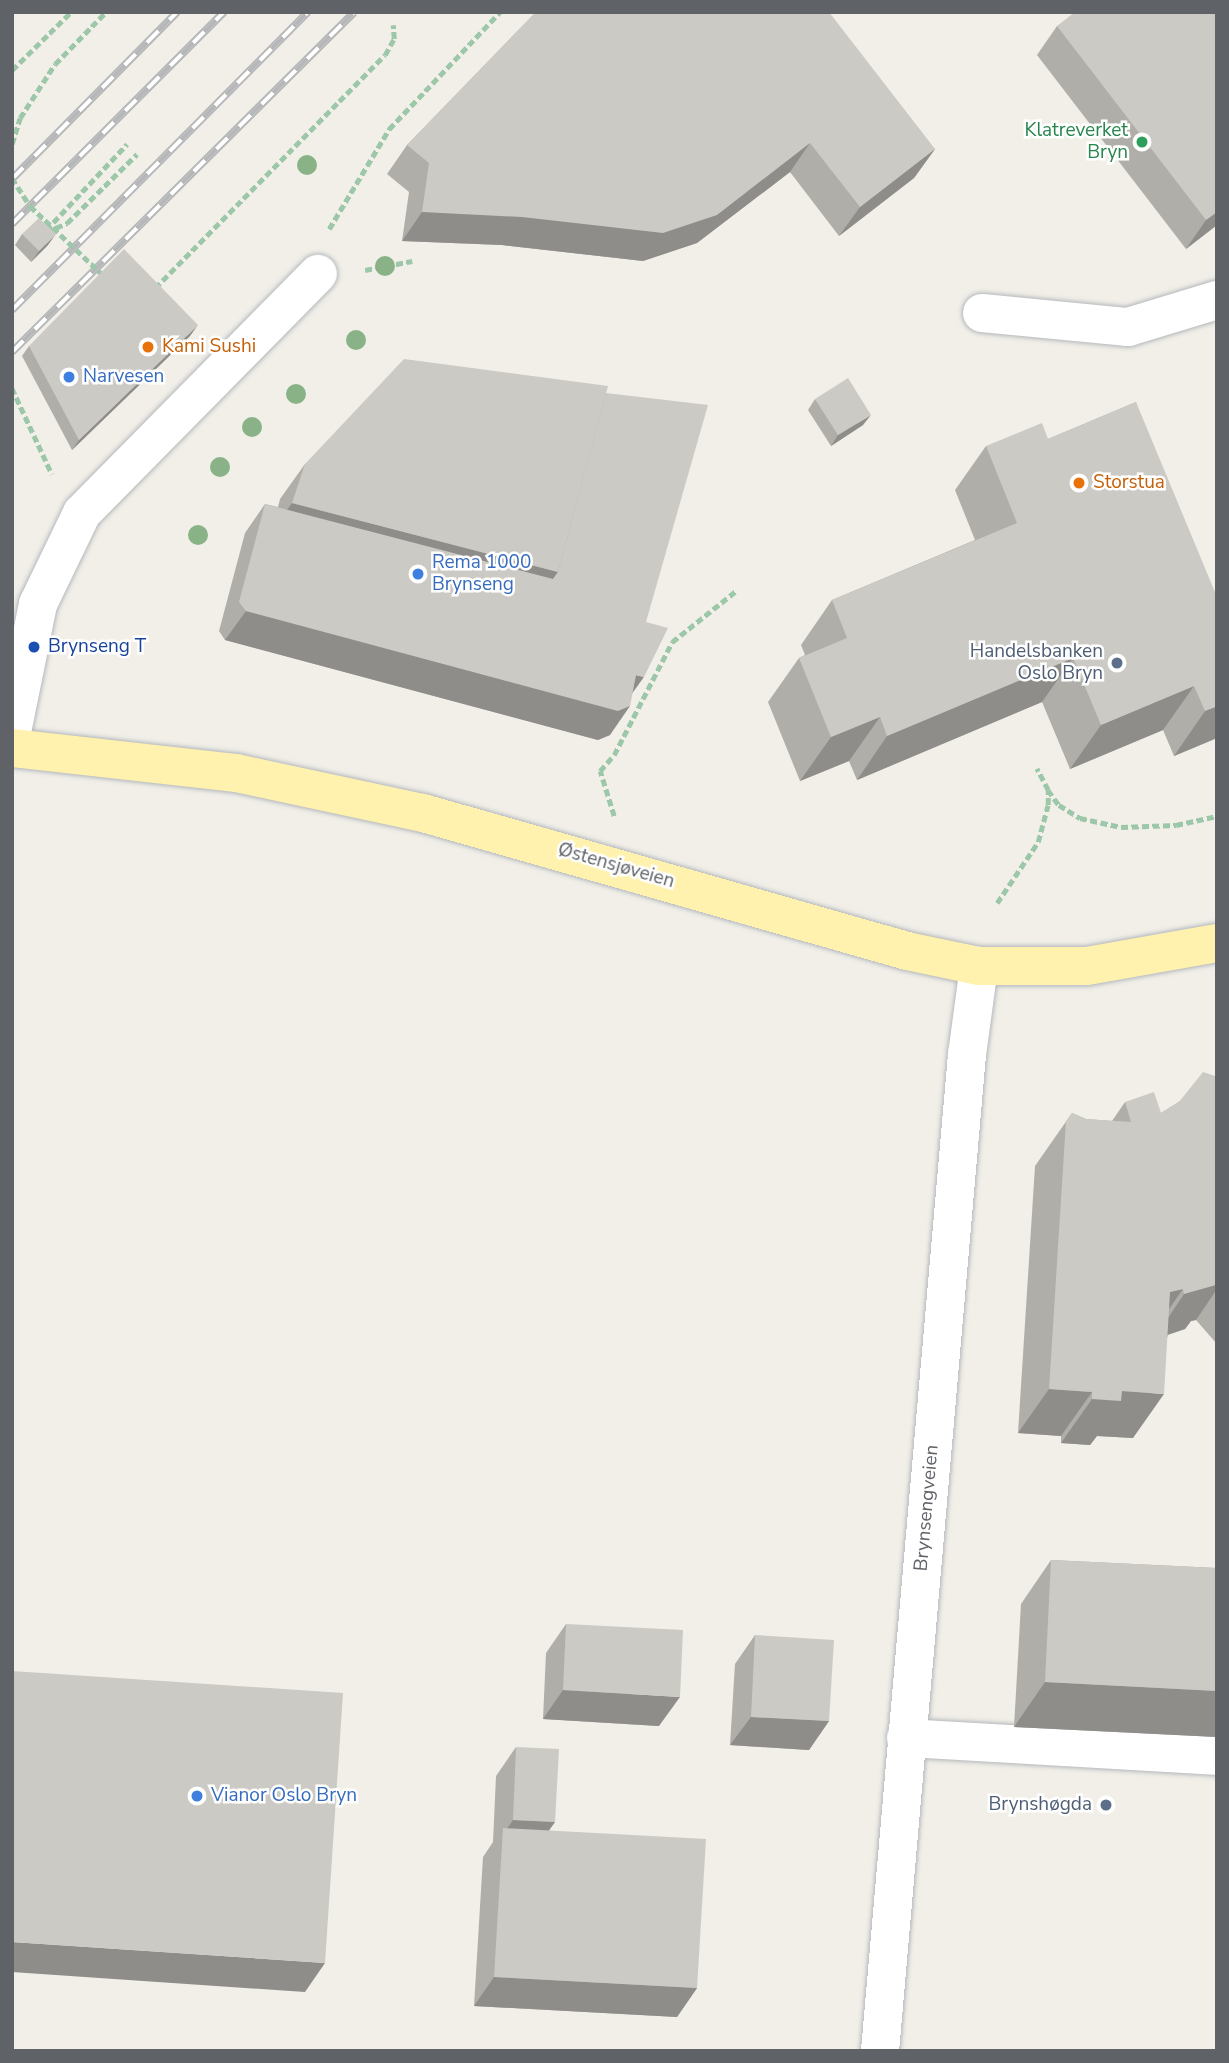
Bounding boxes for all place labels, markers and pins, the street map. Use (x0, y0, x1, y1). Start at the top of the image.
place label: Klatreverket Bryn (1025, 120, 1128, 164)
marker: Klatreverket Bryn (1134, 134, 1150, 150)
place label: Kami Sushi (162, 336, 256, 358)
marker: Kami Sushi (140, 339, 156, 355)
place label: Narvesen (83, 366, 164, 388)
marker: Narvesen (61, 369, 77, 385)
place label: Storstua (1093, 472, 1165, 494)
marker: Storstua (1071, 475, 1087, 491)
place label: Rema 1000 Brynseng (432, 552, 531, 596)
marker: Rema 1000 Brynseng (410, 566, 426, 582)
place label: Brynseng T (48, 636, 146, 658)
marker: Brynseng T (26, 639, 42, 655)
place label: Handelsbanken Oslo Bryn (970, 641, 1103, 685)
marker: Handelsbanken Oslo Bryn (1109, 655, 1125, 671)
place label: Vianor Oslo Bryn (211, 1785, 357, 1807)
marker: Vianor Oslo Bryn (189, 1788, 205, 1804)
place label: Brynshøgda (988, 1794, 1092, 1816)
marker: Brynshøgda (1098, 1797, 1114, 1813)

